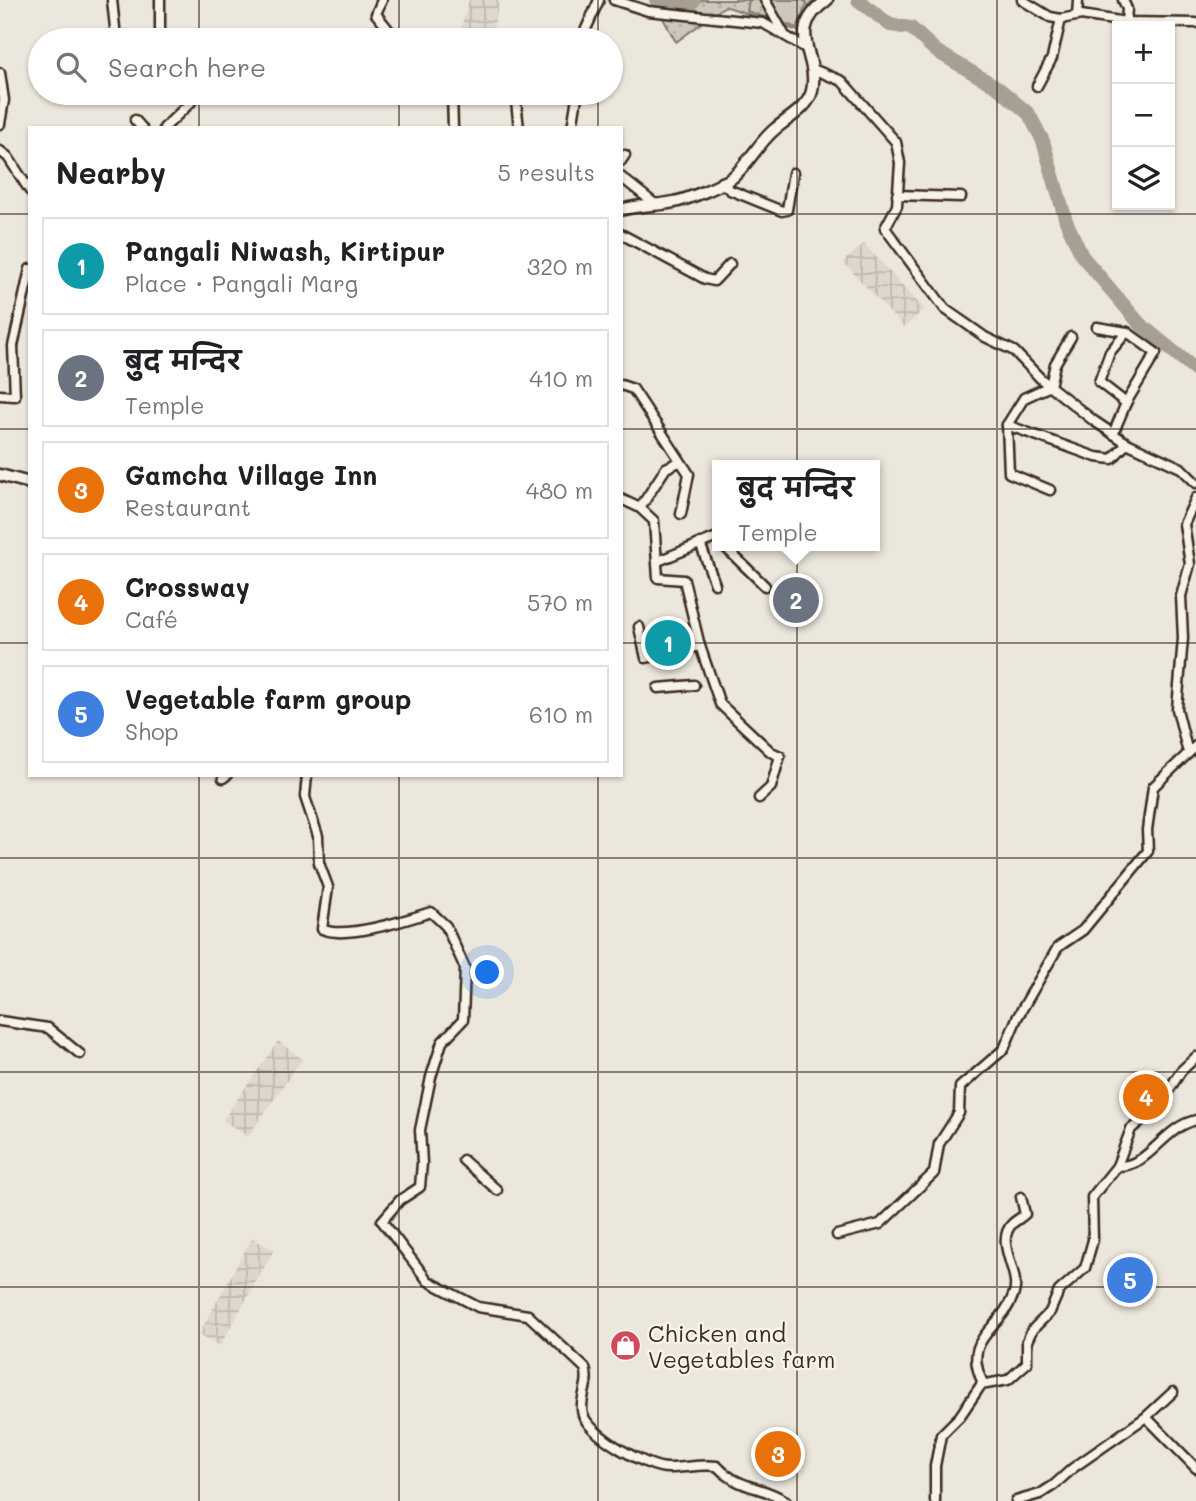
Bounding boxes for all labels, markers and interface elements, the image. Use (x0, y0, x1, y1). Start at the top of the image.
map controls (1112, 21, 1175, 210)
button: + (1112, 21, 1175, 84)
search box (28, 28, 623, 105)
icon: search (52, 48, 90, 86)
text: Search here (108, 50, 266, 84)
button: − (1112, 84, 1175, 147)
button: layers (1112, 147, 1175, 210)
text: Nearby (56, 152, 166, 192)
text: 5 results (498, 157, 595, 187)
text: Pangali Niwash, Kirtipur (125, 234, 445, 268)
text: 1 (76, 251, 86, 281)
text: 320 m (527, 251, 593, 281)
text: Place · Pangali Marg (125, 268, 358, 298)
text: बुद मन्दिर (125, 343, 241, 377)
text: 2 (75, 363, 87, 393)
text: 410 m (529, 363, 593, 393)
text: Temple (125, 390, 205, 420)
text: Gamcha Village Inn (125, 458, 377, 492)
popup (712, 460, 880, 551)
text: बुद मन्दिर (738, 470, 854, 504)
text: 3 (74, 475, 88, 505)
text: 480 m (526, 475, 593, 505)
text: Restaurant (125, 492, 251, 522)
text: Temple (738, 517, 818, 547)
text: Crossway (125, 570, 250, 604)
pin: 2 (773, 574, 819, 626)
text: 4 (74, 587, 88, 617)
text: 570 m (527, 587, 593, 617)
text: Café (125, 604, 178, 634)
pin: 1 (645, 617, 691, 669)
text: Vegetable farm group (125, 682, 411, 716)
text: 5 (74, 699, 88, 729)
text: 610 m (529, 699, 593, 729)
text: Shop (125, 716, 179, 746)
your location (470, 955, 504, 989)
pin: 4 (1123, 1071, 1169, 1123)
pin: 5 (1107, 1254, 1153, 1306)
place label: Chicken and Vegetables farm (648, 1318, 835, 1374)
shop icon: Chicken and Vegetables farm (608, 1329, 642, 1363)
pin: 3 (755, 1428, 801, 1480)

